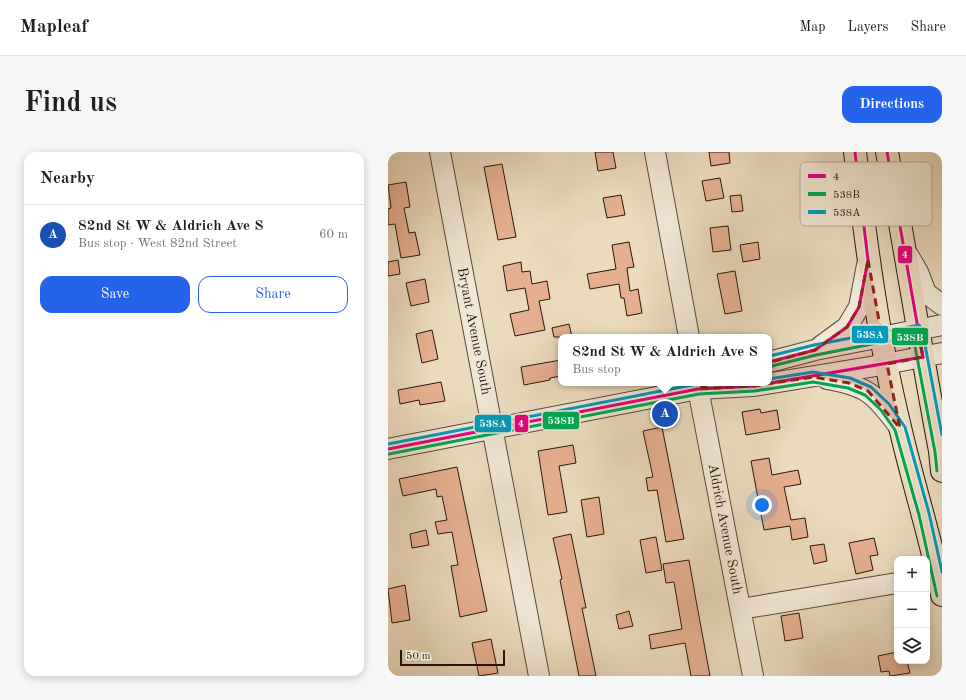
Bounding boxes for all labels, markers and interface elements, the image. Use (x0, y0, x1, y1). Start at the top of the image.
text: Mapleaf (20, 18, 88, 37)
text: Map (800, 20, 826, 34)
text: Layers (848, 20, 889, 34)
text: Share (911, 20, 946, 34)
button: Directions (842, 86, 942, 123)
text: Find us (24, 90, 117, 118)
legend (800, 162, 932, 226)
text: Nearby (40, 170, 95, 187)
text: 4 (833, 172, 839, 183)
text: 538B (833, 190, 860, 201)
text: 538A (833, 208, 861, 219)
text: 82nd St W & Aldrich Ave S (78, 219, 264, 234)
text: A (48, 228, 58, 241)
text: 60 m (319, 228, 348, 241)
text: Bus stop · West 82nd Street (78, 237, 237, 250)
line badge: 4 (897, 245, 913, 264)
text: 4 (902, 250, 908, 261)
street label: Bryant Avenue South (455, 266, 493, 396)
button: Save (40, 276, 190, 313)
button: Share (198, 276, 348, 313)
line badge: 538A (851, 325, 889, 344)
line badge: 538B (891, 327, 929, 346)
text: 538A (856, 330, 884, 341)
text: 538B (897, 333, 924, 344)
popup (558, 334, 772, 386)
text: 82nd St W & Aldrich Ave S (572, 345, 758, 360)
text: Bus stop (572, 363, 621, 376)
pin: A (652, 399, 678, 429)
line badge: 538B (542, 411, 580, 430)
line badge: 538A (474, 414, 512, 433)
line badge: 4 (514, 414, 529, 433)
text: 538B (548, 416, 575, 427)
text: 538A (479, 419, 507, 430)
text: 4 (518, 419, 524, 430)
street label: Aldrich Avenue South (705, 462, 745, 596)
your location (752, 495, 772, 515)
map controls (894, 556, 930, 664)
button: + (894, 556, 930, 592)
button: − (894, 592, 930, 628)
button: layers (894, 628, 930, 664)
scale bar (400, 648, 505, 667)
text: 50 m (406, 651, 431, 662)

